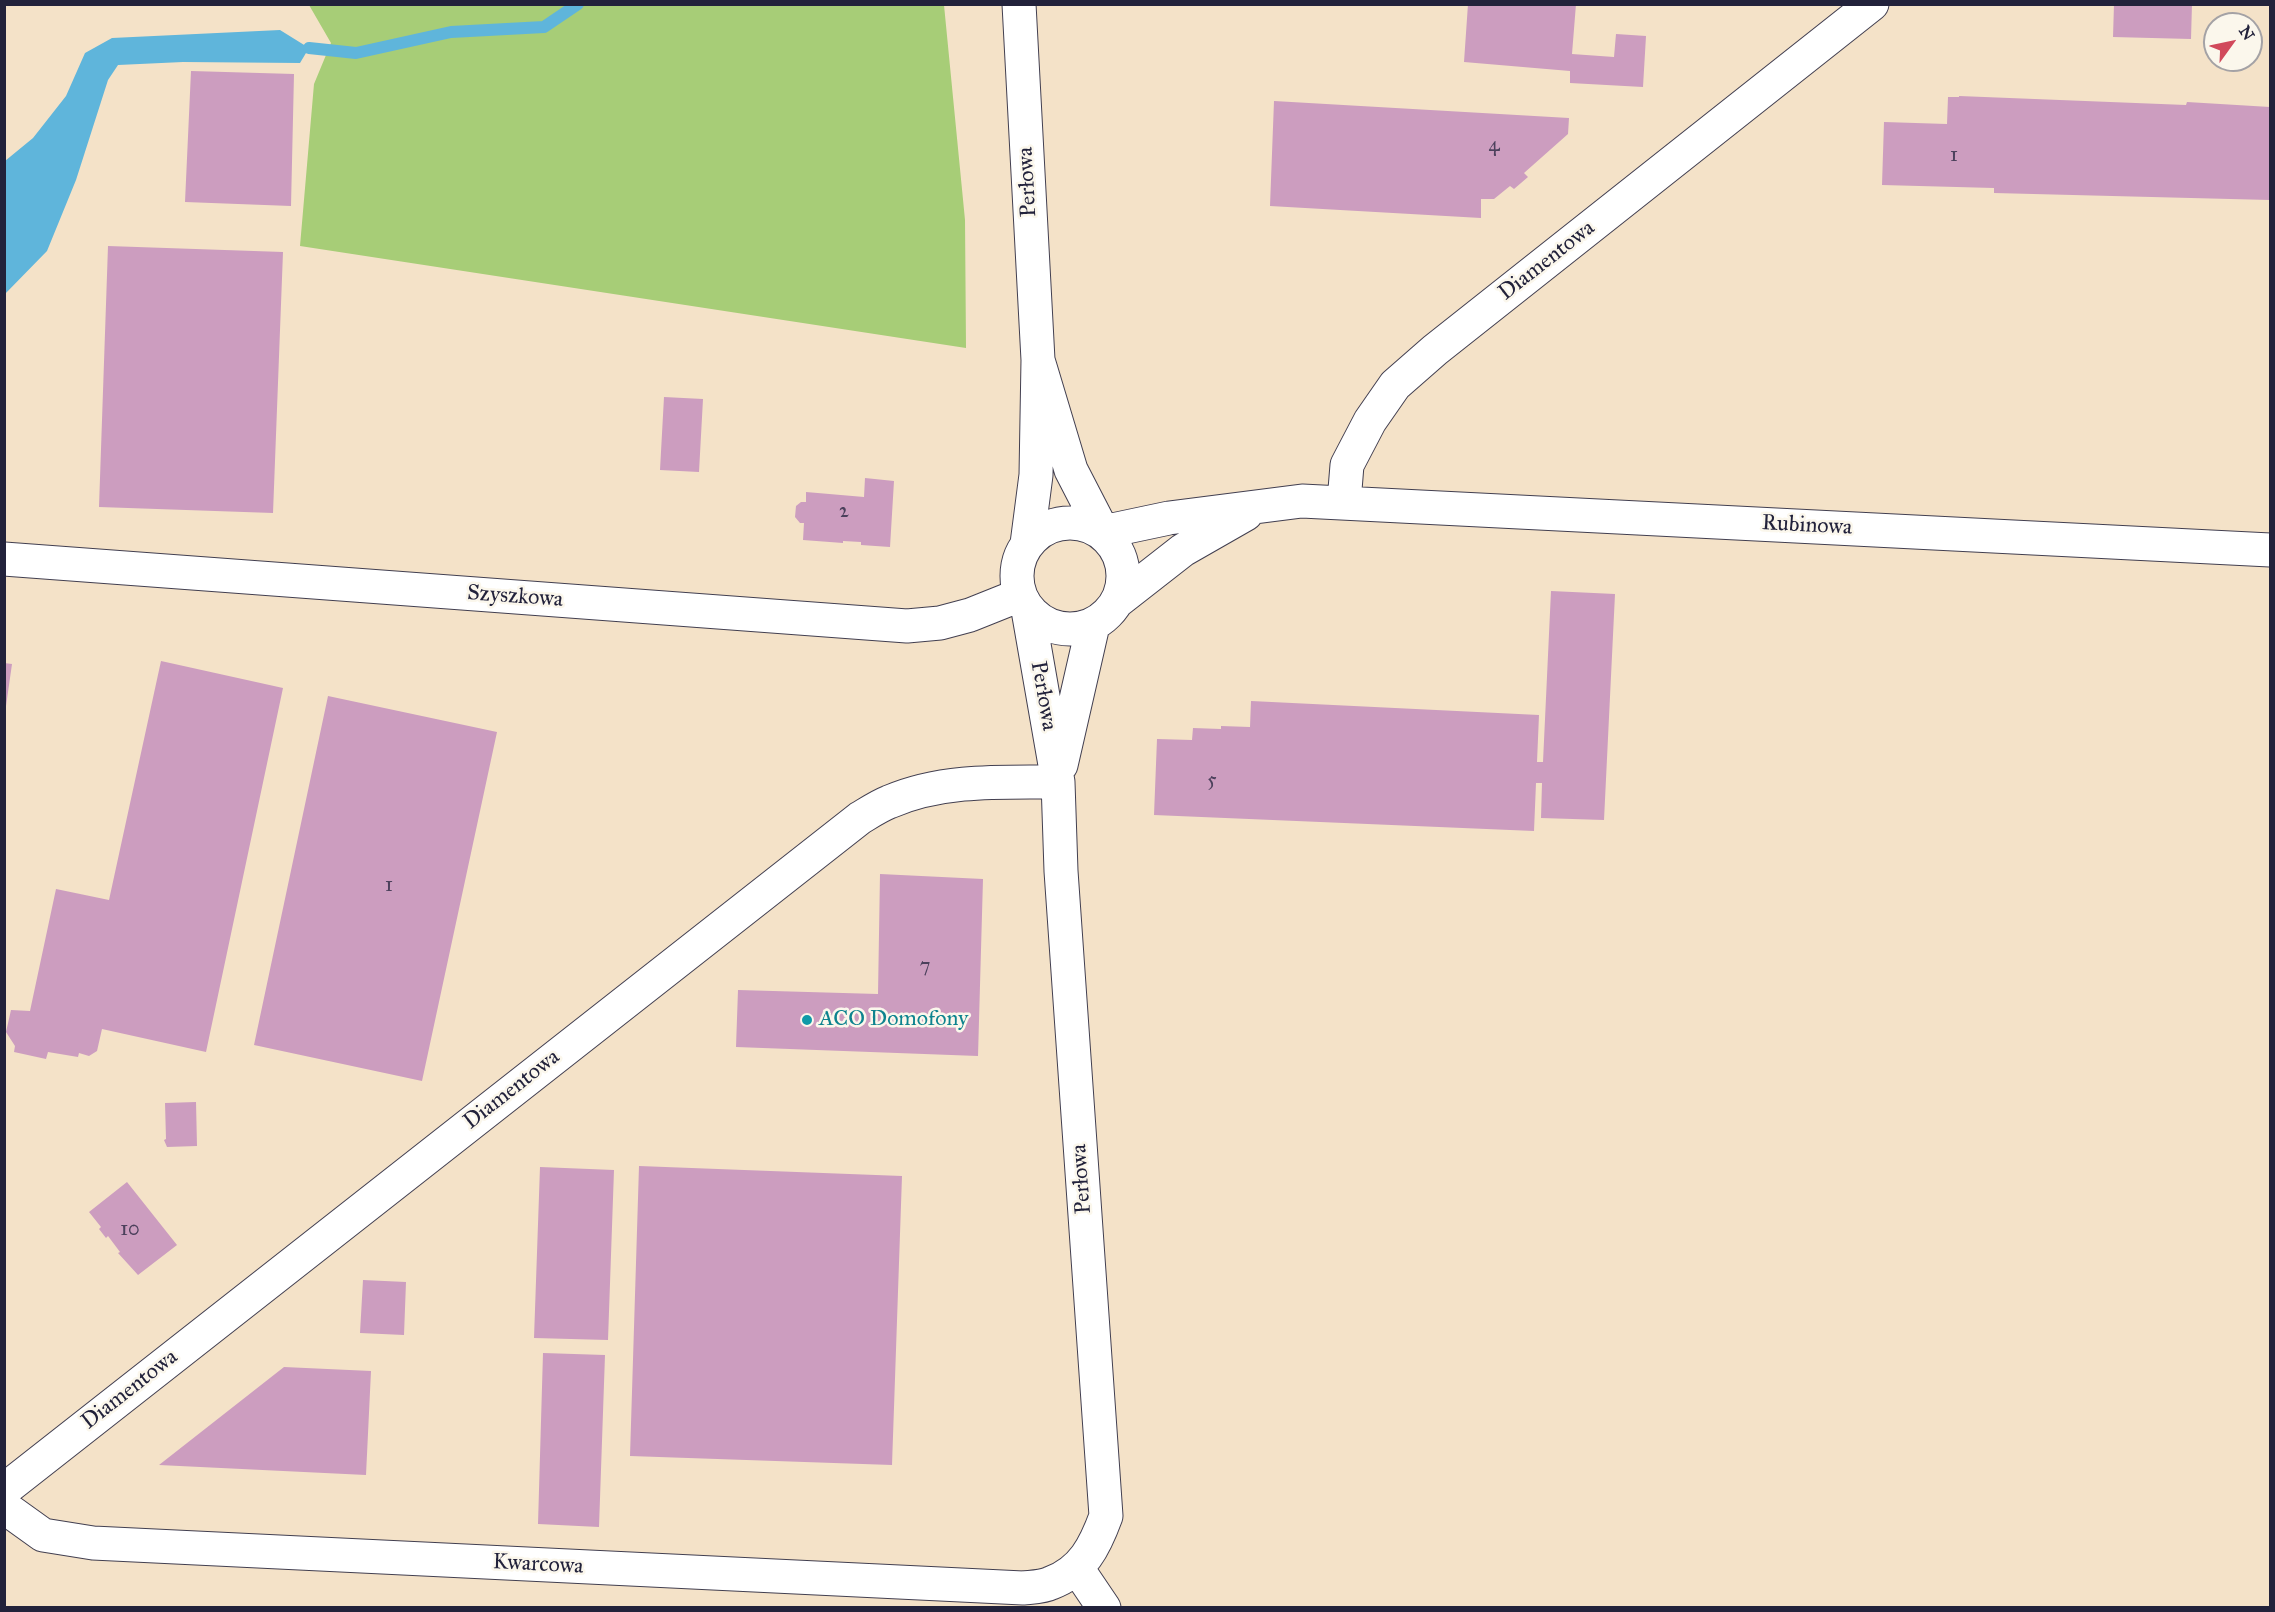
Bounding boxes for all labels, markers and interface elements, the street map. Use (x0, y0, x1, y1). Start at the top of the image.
north arrow (2203, 12, 2263, 72)
text: N (2235, 22, 2258, 44)
house number: 4 (1488, 134, 1500, 158)
house number: 1 (1950, 144, 1958, 168)
street label: Perłowa (1013, 146, 1043, 218)
street label: Diamentowa (1494, 215, 1600, 307)
house number: 2 (839, 500, 849, 524)
street label: Rubinowa (1761, 510, 1853, 542)
street label: Szyszkowa (466, 580, 564, 614)
street label: Perłowa (1024, 659, 1062, 733)
house number: 5 (1207, 769, 1217, 793)
house number: 1 (385, 874, 393, 898)
house number: 7 (920, 955, 930, 979)
place label: ACO Domofony (819, 1007, 968, 1033)
marker: ACO Domofony (800, 1013, 814, 1027)
street label: Diamentowa (459, 1044, 565, 1136)
street label: Perłowa (1066, 1143, 1098, 1215)
house number: 10 (120, 1218, 140, 1242)
street label: Diamentowa (77, 1344, 183, 1436)
street label: Kwarcowa (492, 1549, 584, 1581)

